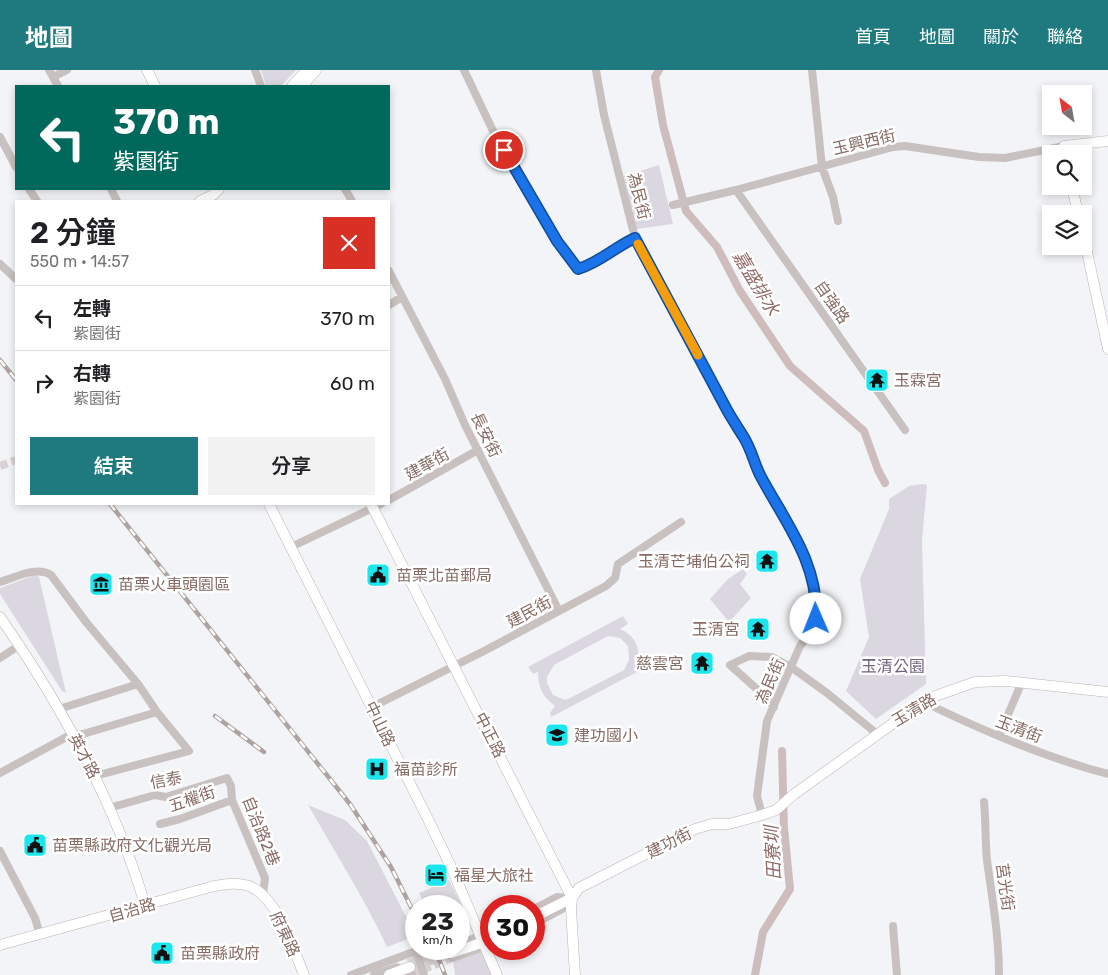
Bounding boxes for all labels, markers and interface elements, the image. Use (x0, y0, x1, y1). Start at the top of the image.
text: 地圖 (25, 24, 73, 52)
text: 首頁 (855, 26, 891, 48)
text: 地圖 (919, 26, 955, 48)
text: 關於 (983, 26, 1019, 48)
text: 聯絡 (1047, 26, 1083, 48)
north arrow (1042, 85, 1092, 135)
map controls (1042, 85, 1092, 255)
text: 370 m (113, 101, 219, 143)
icon: left (30, 105, 95, 170)
street label: 玉興西街 (831, 126, 897, 158)
pin (483, 129, 525, 171)
icon: arrive (490, 136, 518, 164)
button: search (1042, 145, 1092, 195)
text: 紫園街 (113, 148, 179, 175)
street label: 為民街 (624, 170, 654, 222)
button: layers (1042, 205, 1092, 255)
text: 2 分鐘 (30, 215, 116, 251)
button: close (323, 217, 375, 269)
water label: 嘉盛排水 (728, 246, 784, 320)
text: 550 m · 14:57 (30, 252, 129, 271)
street label: 自強路 (810, 277, 854, 327)
text: 左轉 (73, 297, 111, 320)
icon: left (30, 304, 58, 332)
text: 370 m (320, 307, 375, 330)
text: 紫園街 (73, 324, 121, 343)
text: 右轉 (73, 362, 111, 385)
temple icon: 玉霖宮 (864, 367, 890, 393)
icon: right (30, 369, 58, 397)
place label: 玉霖宮 (894, 371, 942, 390)
text: 60 m (330, 372, 375, 395)
text: 紫園街 (73, 389, 121, 408)
street label: 長安街 (467, 409, 505, 461)
button: 結束 (30, 437, 198, 495)
button: 分享 (208, 437, 375, 495)
street label: 建華街 (401, 444, 453, 484)
temple icon: 玉清芒埔伯公祠 (754, 548, 780, 574)
place label: 玉清芒埔伯公祠 (638, 552, 750, 571)
public building icon: 苗栗北苗郵局 (365, 562, 391, 588)
place label: 苗栗北苗郵局 (396, 566, 492, 585)
museum icon: 苗栗火車頭園區 (88, 571, 114, 597)
place label: 苗栗火車頭園區 (118, 575, 230, 594)
street label: 建民街 (503, 592, 555, 632)
position arrow (789, 592, 841, 644)
temple icon: 玉清宮 (745, 616, 771, 642)
place label: 玉清宮 (692, 620, 740, 639)
temple icon: 慈雲宮 (689, 650, 715, 676)
place label: 慈雲宮 (636, 654, 684, 673)
street label: 為民街 (752, 655, 788, 707)
park label: 玉清公園 (861, 657, 925, 676)
street label: 玉清路 (889, 689, 939, 731)
street label: 中山路 (361, 698, 399, 750)
street label: 中正路 (471, 709, 509, 761)
street label: 玉清街 (993, 712, 1045, 746)
school or university icon: 建功國小 (544, 722, 570, 748)
place label: 建功國小 (574, 726, 638, 745)
street label: 英才路 (64, 730, 104, 782)
hospital icon: 福苗診所 (364, 756, 390, 782)
place label: 福苗診所 (394, 760, 458, 779)
street label: 信泰 (148, 768, 184, 792)
street label: 五權街 (166, 782, 218, 816)
street label: 自治路2巷 (238, 793, 284, 869)
water label: 田寮圳 (760, 822, 785, 881)
street label: 建功街 (643, 824, 695, 862)
public building icon: 苗栗縣政府文化觀光局 (22, 832, 48, 858)
place label: 苗栗縣政府文化觀光局 (52, 836, 212, 855)
hotel icon: 福星大旅社 (423, 862, 449, 888)
street label: 莒光街 (992, 862, 1018, 912)
place label: 福星大旅社 (454, 866, 534, 885)
street label: 自治路 (106, 894, 158, 926)
speed limit sign: 30 (480, 895, 545, 960)
text: 23 (421, 907, 454, 936)
street label: 府東路 (266, 908, 304, 960)
text: km/h (423, 933, 452, 947)
public building icon: 苗栗縣政府 (149, 940, 175, 966)
place label: 苗栗縣政府 (180, 944, 260, 963)

